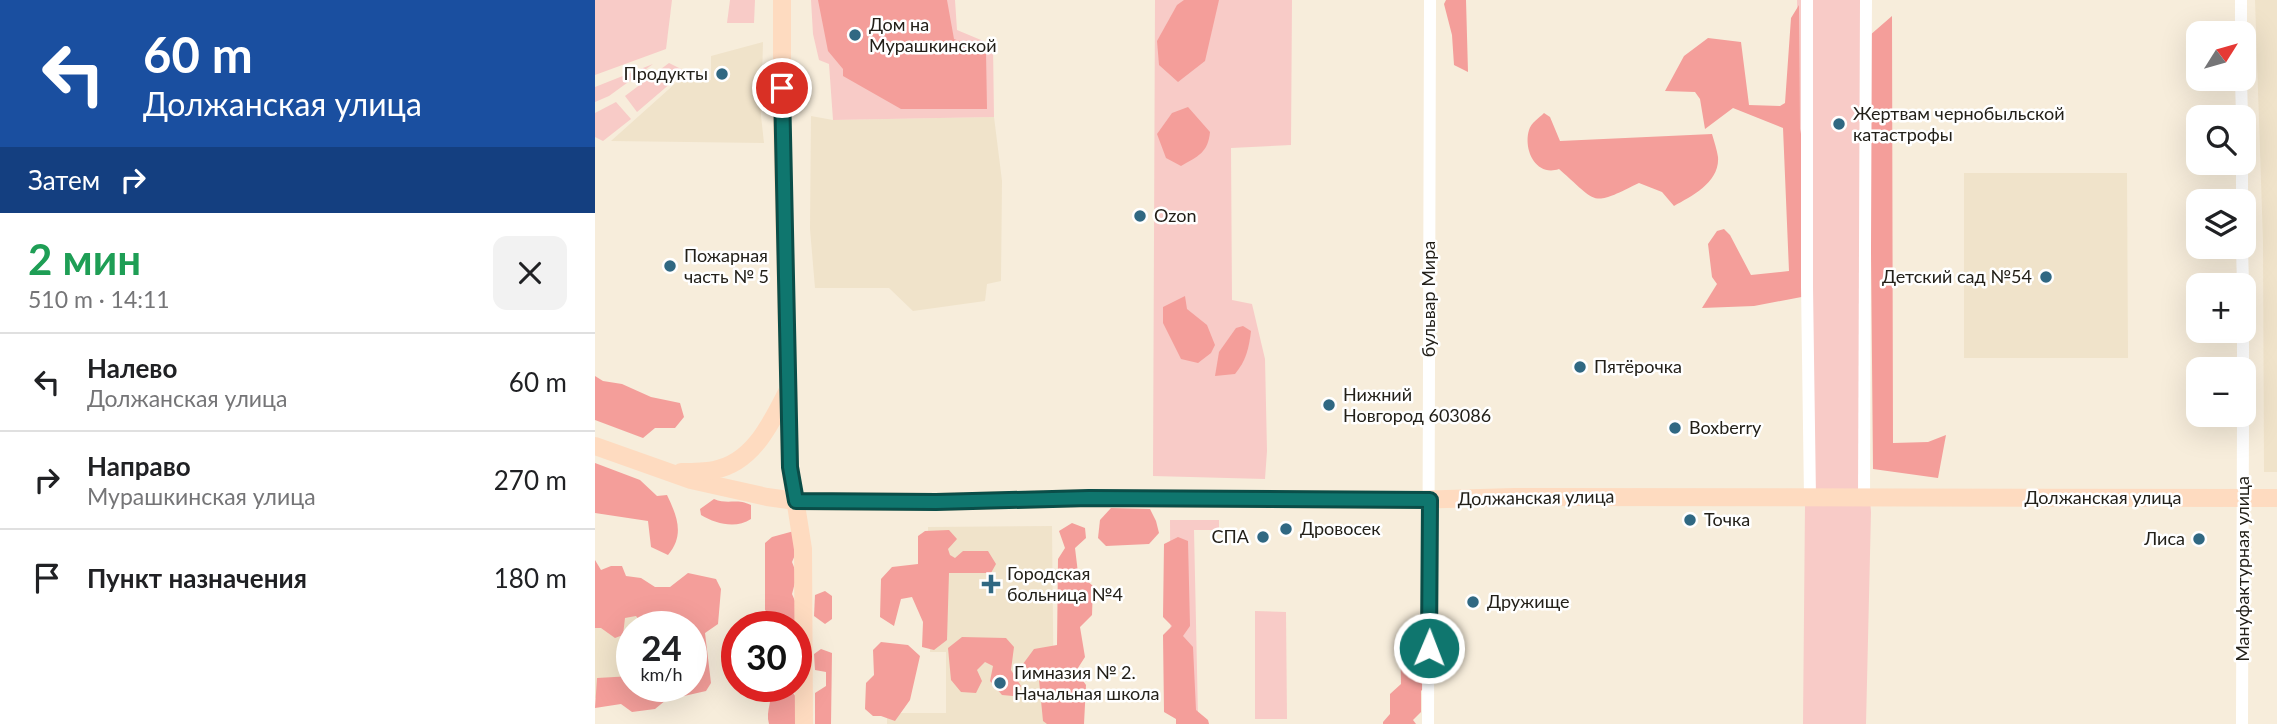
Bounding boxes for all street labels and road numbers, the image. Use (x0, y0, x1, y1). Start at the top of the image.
street label: бульвар Мира (1417, 241, 1439, 357)
street label: Мануфактурная улица (2231, 476, 2253, 662)
street label: Должанская улица (1457, 485, 1615, 509)
street label: Должанская улица (2025, 486, 2181, 508)

